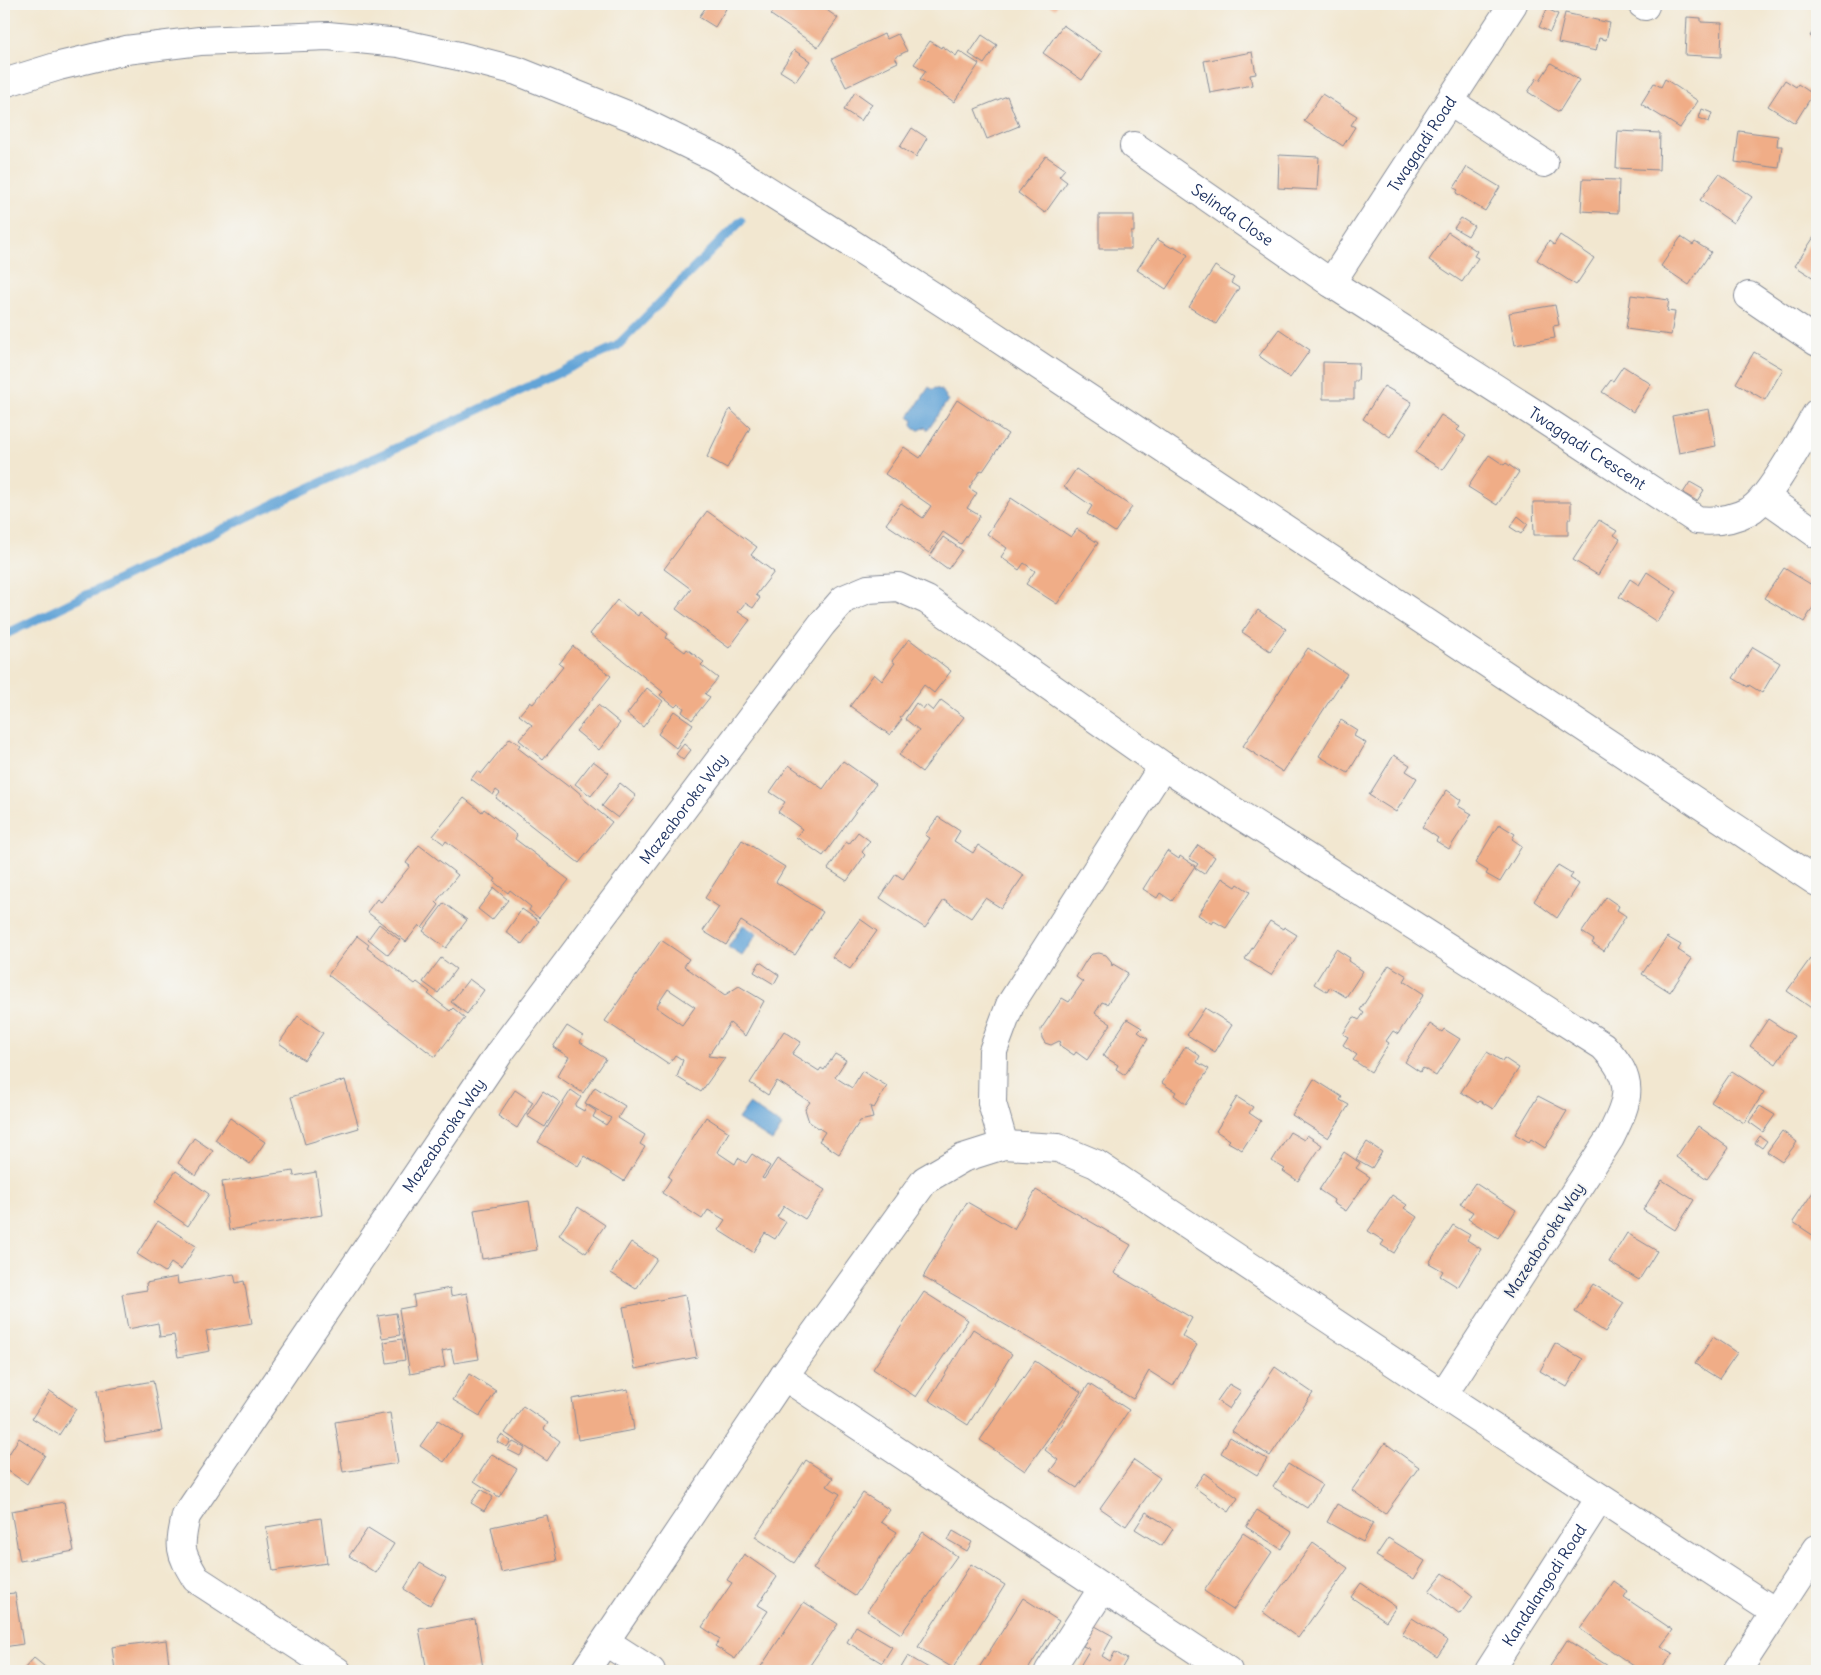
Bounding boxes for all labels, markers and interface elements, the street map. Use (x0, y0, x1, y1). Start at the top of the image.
street label: Twagqadi Road (1383, 92, 1460, 196)
street label: Selinda Close (1188, 179, 1277, 250)
street label: Twagqadi Crescent (1525, 402, 1650, 494)
street label: Mazeaboroka Way (635, 749, 731, 868)
street label: Mazeaboroka Way (398, 1074, 489, 1196)
street label: Mazeaboroka Way (1499, 1179, 1589, 1301)
street label: Kandalangodi Road (1498, 1520, 1591, 1650)

